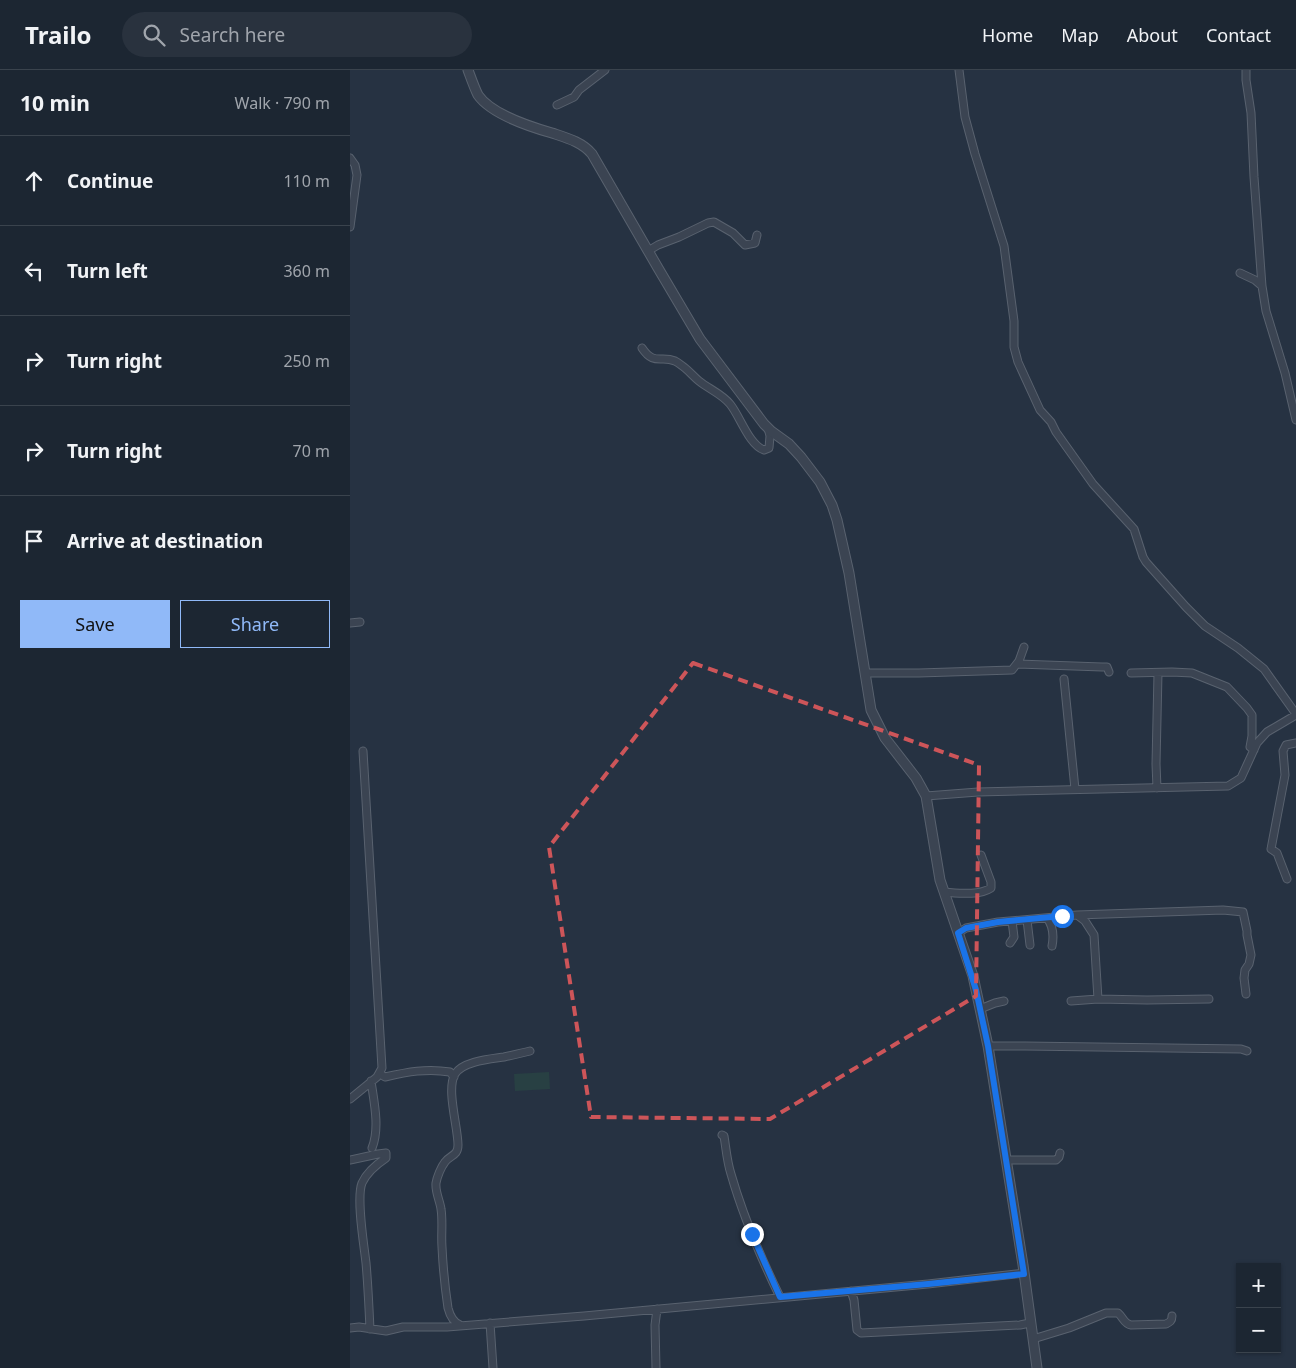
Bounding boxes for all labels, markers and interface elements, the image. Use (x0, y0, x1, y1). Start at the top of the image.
search box (122, 12, 472, 57)
text: Trailo (25, 18, 92, 51)
icon: search (140, 21, 168, 49)
text: Search here (180, 22, 285, 48)
text: Home (982, 23, 1033, 47)
text: Map (1061, 23, 1099, 47)
text: About (1127, 23, 1178, 47)
text: Contact (1206, 23, 1271, 47)
text: 10 min (20, 89, 90, 117)
text: Walk · 790 m (235, 92, 330, 114)
icon: ahead (20, 167, 48, 195)
text: Continue (67, 168, 153, 194)
text: 110 m (283, 170, 330, 192)
icon: left (20, 257, 48, 285)
text: Turn left (67, 258, 148, 284)
text: 360 m (283, 260, 330, 282)
icon: right (20, 347, 48, 375)
text: Turn right (67, 348, 162, 374)
text: 250 m (283, 350, 330, 372)
icon: right (20, 437, 48, 465)
text: Turn right (67, 438, 162, 464)
text: 70 m (293, 440, 330, 462)
icon: arrive (20, 527, 48, 555)
text: Arrive at destination (67, 528, 263, 554)
button: Save (20, 600, 170, 648)
button: Share (180, 600, 330, 648)
route start (1051, 905, 1074, 928)
route end (741, 1223, 764, 1246)
map controls (1236, 1263, 1281, 1353)
button: + (1236, 1263, 1281, 1308)
button: − (1236, 1308, 1281, 1353)

